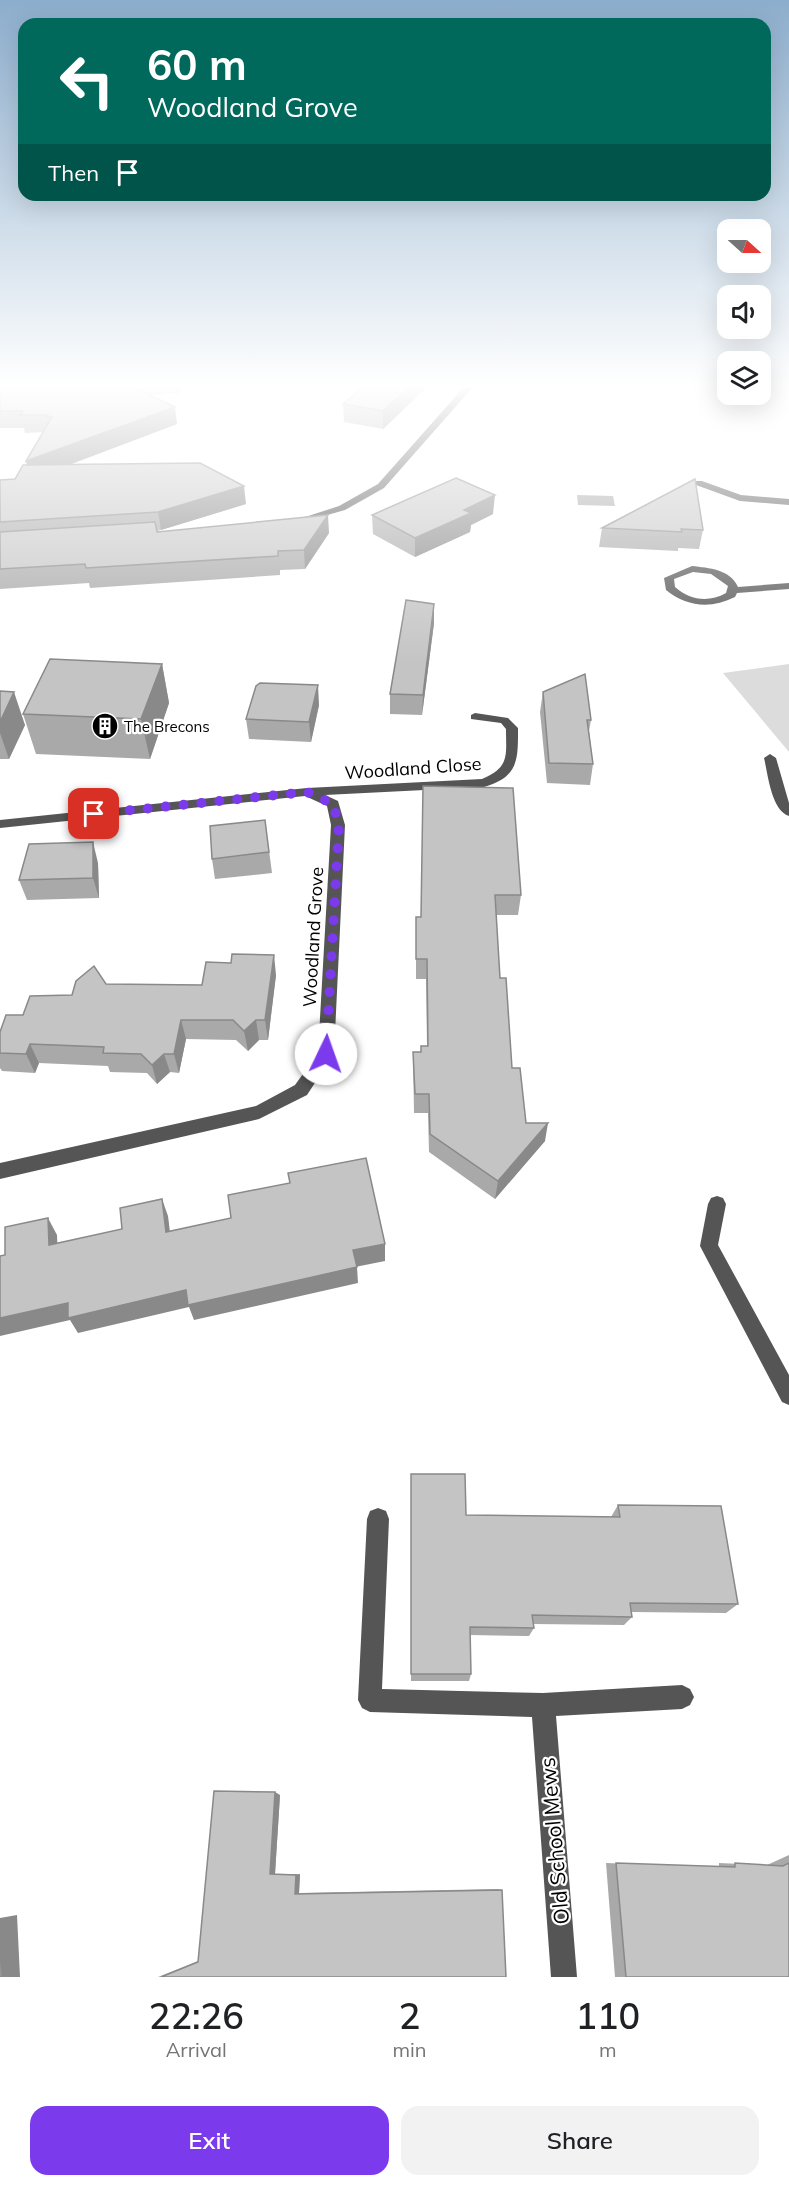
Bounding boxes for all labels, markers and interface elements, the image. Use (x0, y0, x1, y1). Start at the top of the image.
text: 60 m (147, 38, 247, 91)
icon: left (48, 42, 126, 120)
text: Woodland Grove (147, 90, 358, 124)
icon: arrive (111, 156, 144, 189)
text: Then (48, 159, 99, 187)
north arrow (717, 219, 771, 273)
map controls (717, 219, 771, 405)
button: sound (717, 285, 771, 339)
button: layers (717, 351, 771, 405)
building icon: The Brecons (90, 711, 120, 741)
place label: The Brecons (124, 717, 210, 736)
street label: Woodland Close (344, 752, 482, 784)
pin (68, 788, 119, 839)
icon: arrive (77, 797, 110, 830)
street label: Woodland Grove (298, 866, 328, 1008)
position arrow (294, 1022, 358, 1086)
street label: Old School Mews (534, 1757, 574, 1925)
text: 22:26 (149, 1993, 244, 2038)
text: 2 (399, 1993, 420, 2038)
text: 110 (575, 1993, 640, 2038)
text: Arrival (166, 2037, 227, 2062)
text: min (393, 2037, 427, 2062)
text: m (599, 2037, 617, 2062)
button: Exit (30, 2106, 389, 2175)
button: Share (401, 2106, 759, 2175)

